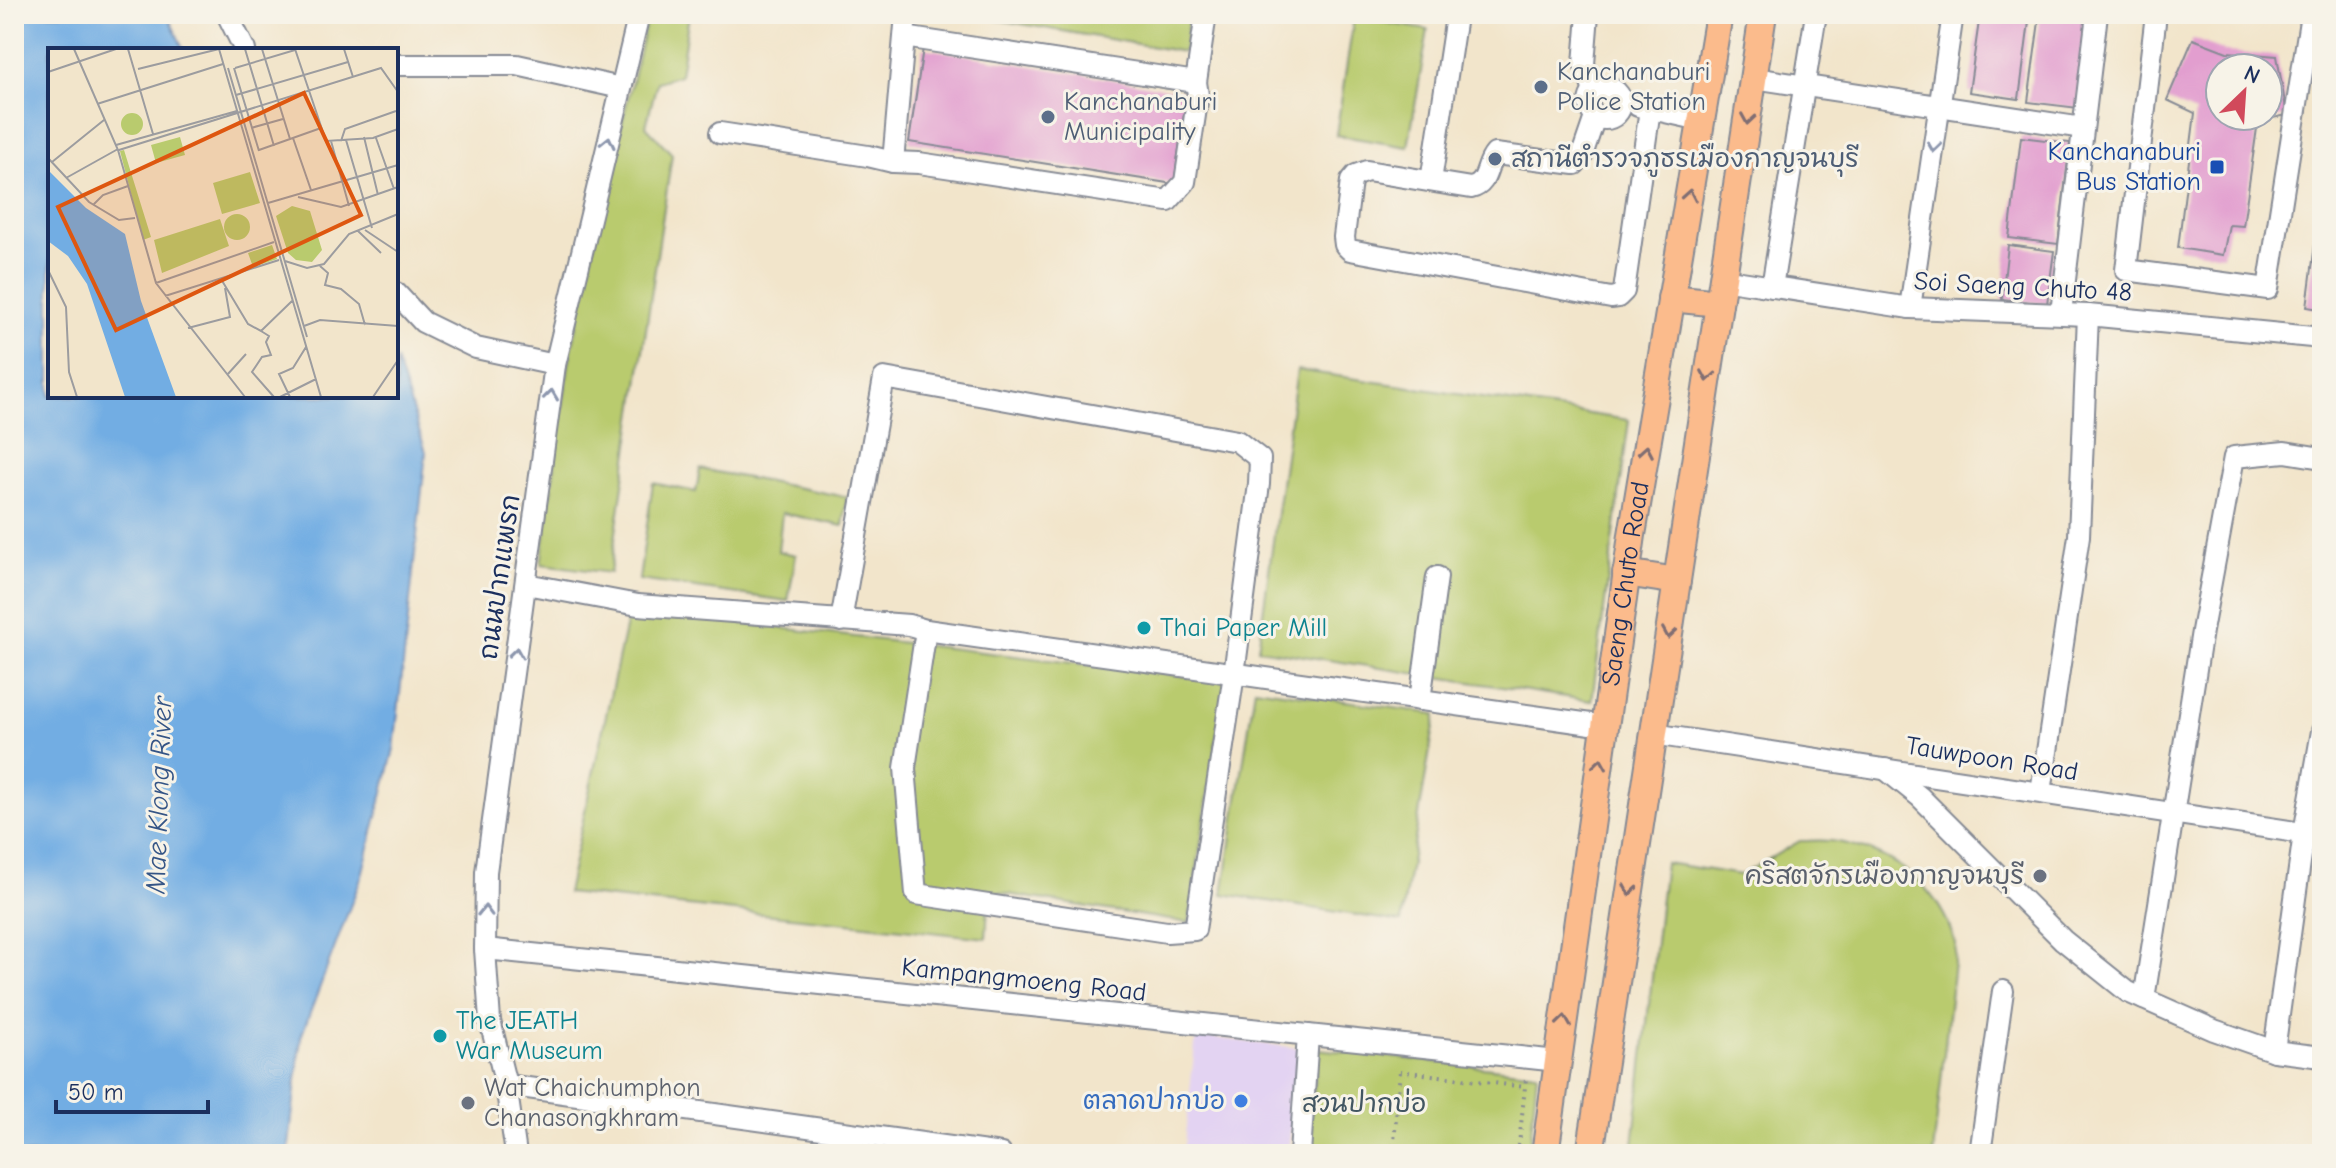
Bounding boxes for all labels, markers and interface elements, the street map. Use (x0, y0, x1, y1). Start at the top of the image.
inset map (48, 48, 398, 398)
north arrow (2204, 52, 2284, 132)
place label: Kanchanaburi Police Station (1557, 57, 1710, 117)
text: N (2240, 60, 2264, 90)
marker: Kanchanaburi Police Station (1532, 78, 1550, 96)
place label: Kanchanaburi Municipality (1064, 87, 1217, 147)
marker: Kanchanaburi Municipality (1039, 108, 1057, 126)
one-way arrow (1740, 112, 1757, 126)
one-way arrow (599, 135, 616, 149)
place label: Kanchanaburi Bus Station (2048, 137, 2201, 197)
one-way arrow (1926, 140, 1943, 153)
place label: สถานีตำรวจภูธรเมืองกาญจนบุรี (1511, 142, 1859, 177)
marker: สถานีตำรวจภูธรเมืองกาญจนบุรี (1486, 150, 1504, 168)
marker: Kanchanaburi Bus Station (2208, 158, 2226, 176)
one-way arrow (1679, 188, 1696, 202)
street label: Soi Saeng Chuto 48 (1913, 266, 2133, 308)
one-way arrow (1700, 369, 1717, 383)
one-way arrow (542, 388, 559, 402)
one-way arrow (1636, 444, 1653, 458)
street label: Saeng Chuto Road (1596, 479, 1656, 688)
street label: ถนนปากแพรก (474, 492, 526, 662)
place label: Thai Paper Mill (1160, 613, 1327, 643)
marker: Thai Paper Mill (1135, 619, 1153, 637)
one-way arrow (1661, 626, 1678, 640)
one-way arrow (507, 646, 524, 660)
water label: Mae Klong River (140, 694, 179, 895)
street label: Tauwpoon Road (1904, 731, 2080, 787)
one-way arrow (1591, 757, 1608, 771)
place label: คริสตจักรเมืองกาญจนบุรี (1745, 859, 2024, 894)
marker: คริสตจักรเมืองกาญจนบุรี (2031, 867, 2049, 885)
one-way arrow (1622, 883, 1639, 897)
one-way arrow (477, 904, 494, 917)
street label: Kampangmoeng Road (900, 952, 1148, 1008)
place label: The JEATH War Museum (456, 1006, 603, 1066)
one-way arrow (1555, 1014, 1572, 1028)
marker: The JEATH War Museum (431, 1027, 449, 1045)
scale bar (56, 1064, 208, 1114)
place label: Wat Chaichumphon Chanasongkhram (484, 1073, 701, 1133)
text: 50 m (68, 1078, 124, 1106)
place label: ตลาดปากบ่อ (1083, 1085, 1225, 1116)
park label: สวนปากบ่อ (1302, 1088, 1426, 1119)
marker: ตลาดปากบ่อ (1232, 1092, 1250, 1110)
marker: Wat Chaichumphon Chanasongkhram (459, 1094, 477, 1112)

